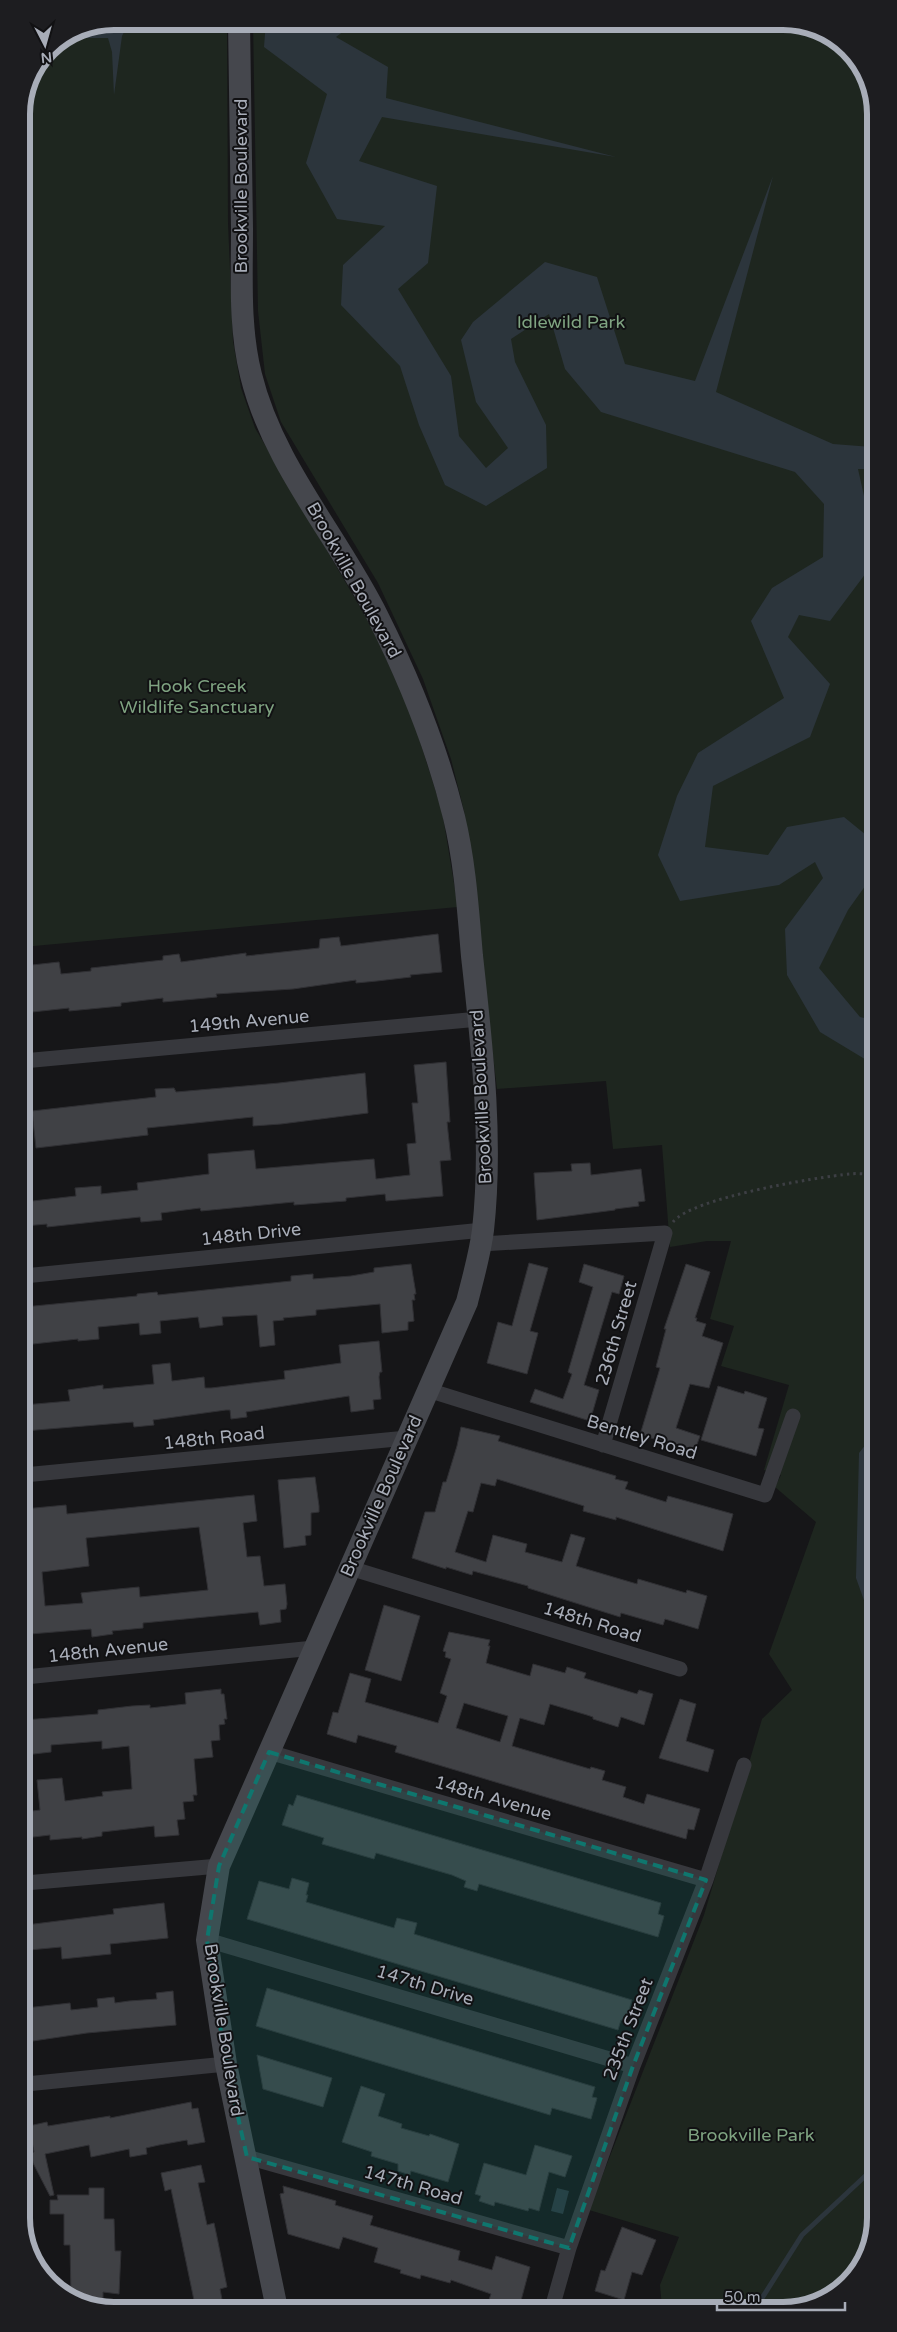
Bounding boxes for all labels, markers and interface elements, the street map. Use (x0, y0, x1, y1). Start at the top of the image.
north arrow (20, 20, 70, 70)
text: N (40, 48, 53, 66)
street label: Brookville Boulevard (230, 99, 252, 273)
park label: Idlewild Park (517, 311, 625, 333)
street label: Brookville Boulevard (302, 498, 406, 662)
park label: Hook Creek Wildlife Sanctuary (120, 675, 275, 718)
street label: 149th Avenue (188, 1005, 310, 1037)
street label: Brookville Boulevard (465, 1009, 497, 1185)
street label: 148th Drive (200, 1218, 302, 1250)
street label: 236th Street (591, 1278, 641, 1388)
street label: Bentley Road (584, 1410, 700, 1464)
street label: Brookville Boulevard (335, 1412, 427, 1580)
street label: 148th Road (162, 1422, 266, 1454)
street label: 148th Road (540, 1597, 644, 1647)
street label: 148th Avenue (47, 1633, 169, 1667)
street label: 148th Avenue (432, 1771, 554, 1825)
street label: Brookville Boulevard (199, 1942, 249, 2118)
street label: 147th Drive (374, 1960, 476, 2010)
street label: 235th Street (598, 1975, 658, 2083)
park label: Brookville Park (688, 2124, 815, 2146)
street label: 147th Road (361, 2160, 465, 2210)
scale bar (717, 2280, 844, 2312)
text: 50 m (724, 2288, 761, 2306)

